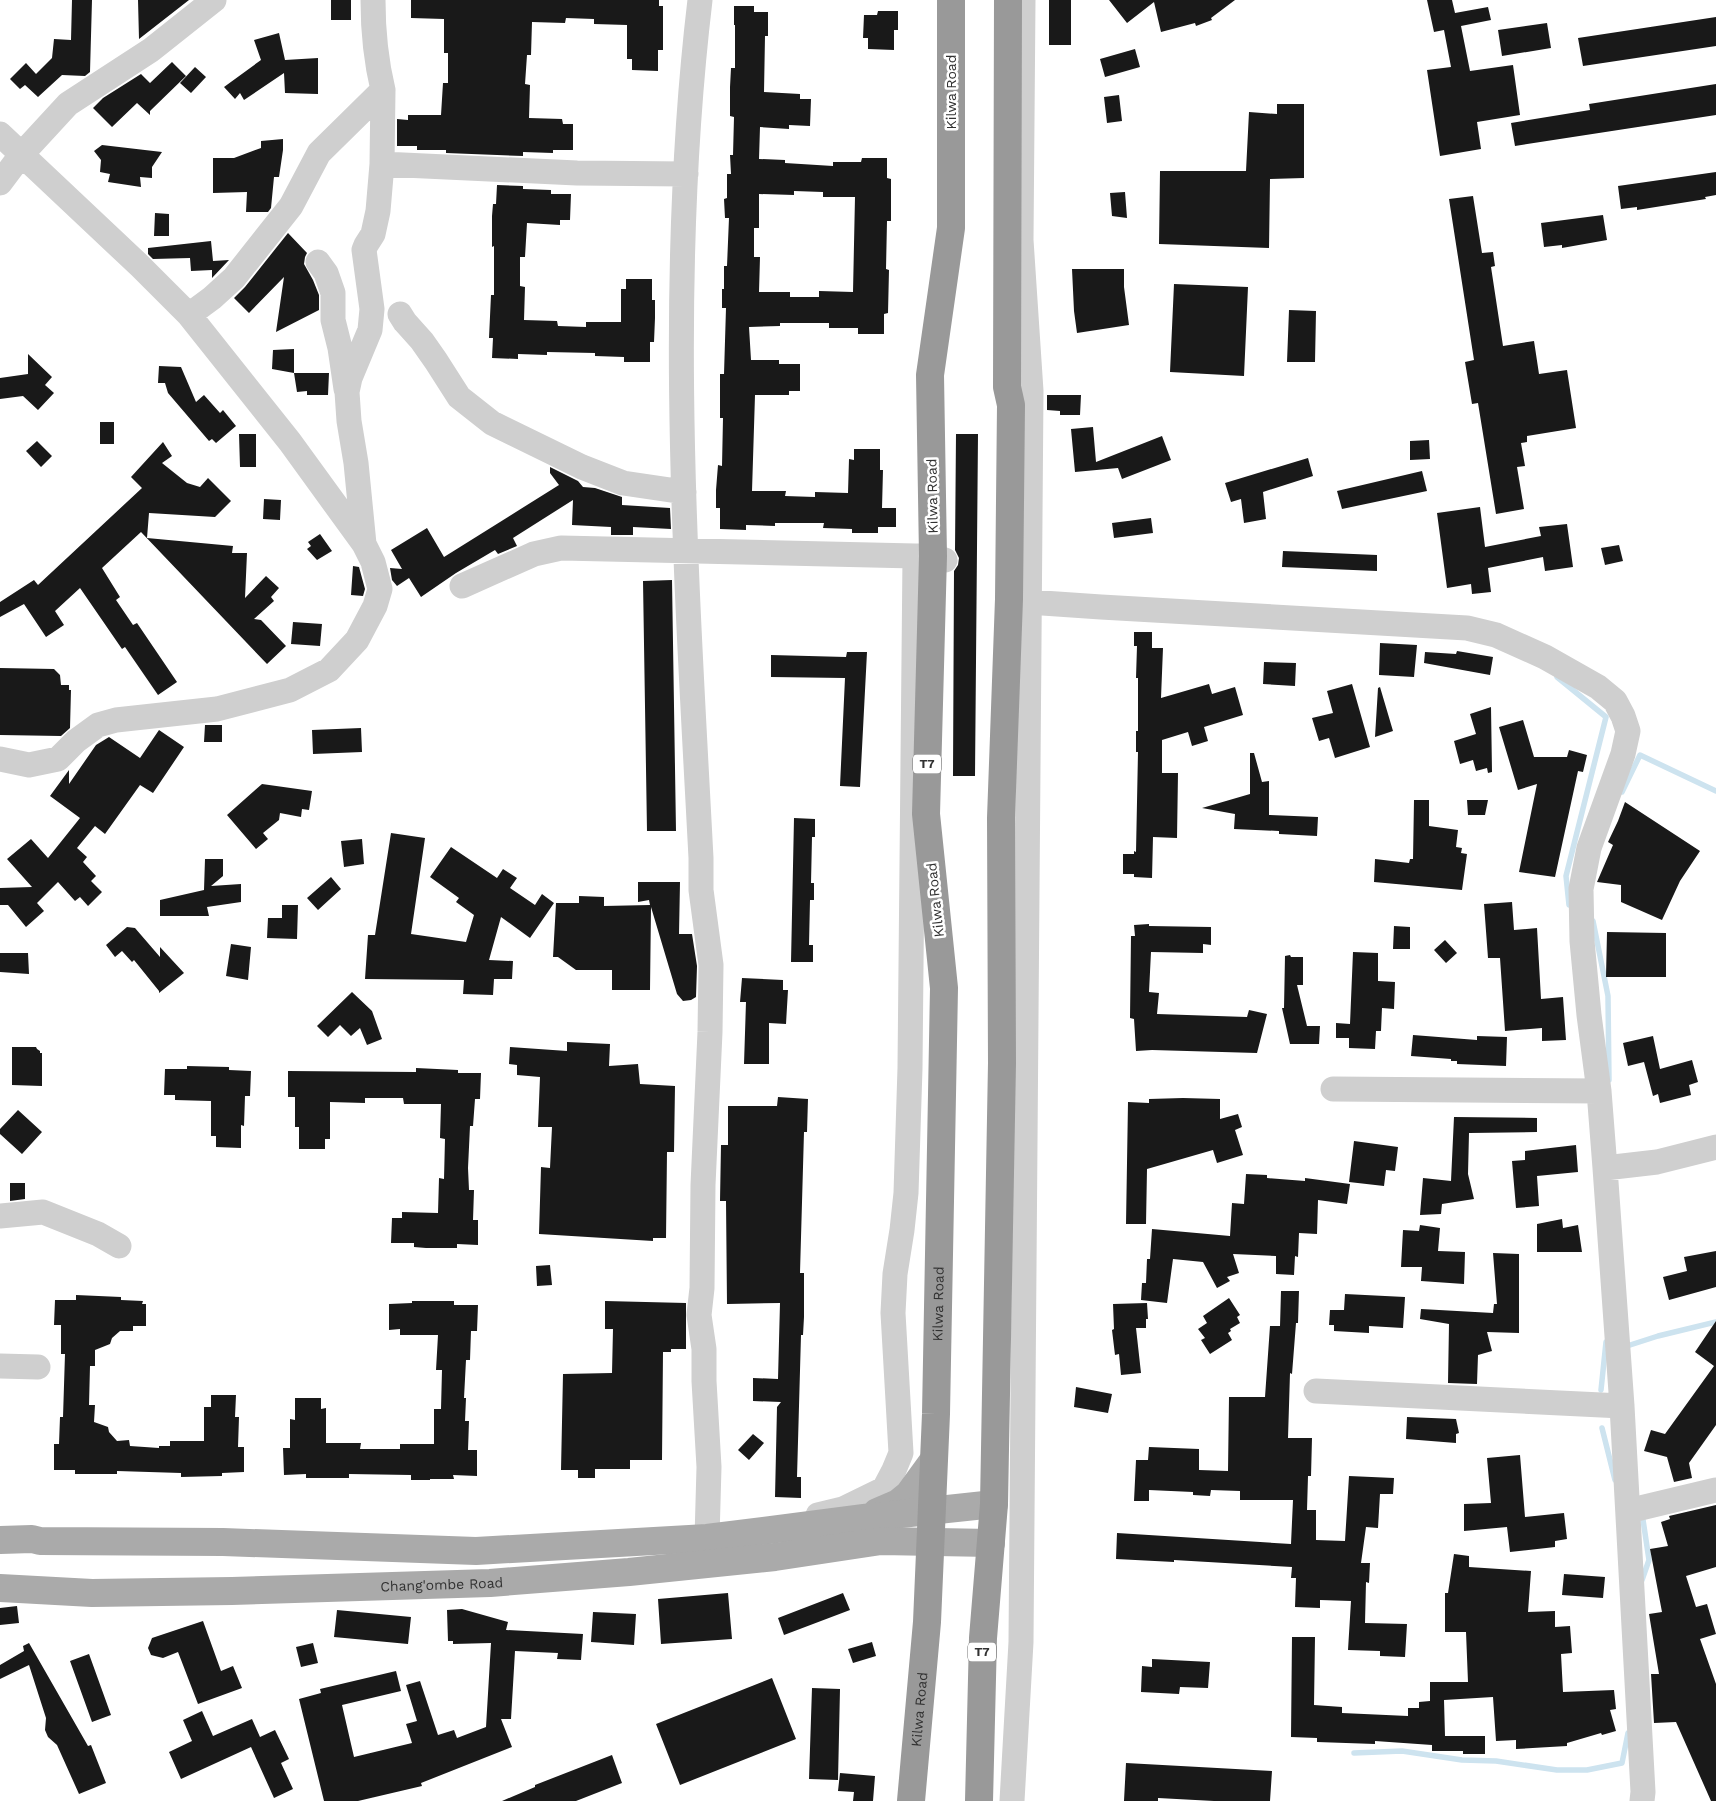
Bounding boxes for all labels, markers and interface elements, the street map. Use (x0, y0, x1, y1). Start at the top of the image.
street label: Kilwa Road (943, 54, 959, 130)
street label: Kilwa Road (923, 458, 941, 534)
road number: T7 (913, 754, 941, 774)
street label: Kilwa Road (923, 862, 947, 938)
street label: Kilwa Road (929, 1266, 947, 1342)
street label: Chang'ombe Road (380, 1574, 504, 1594)
road number: T7 (968, 1642, 996, 1661)
street label: Kilwa Road (908, 1671, 931, 1747)

